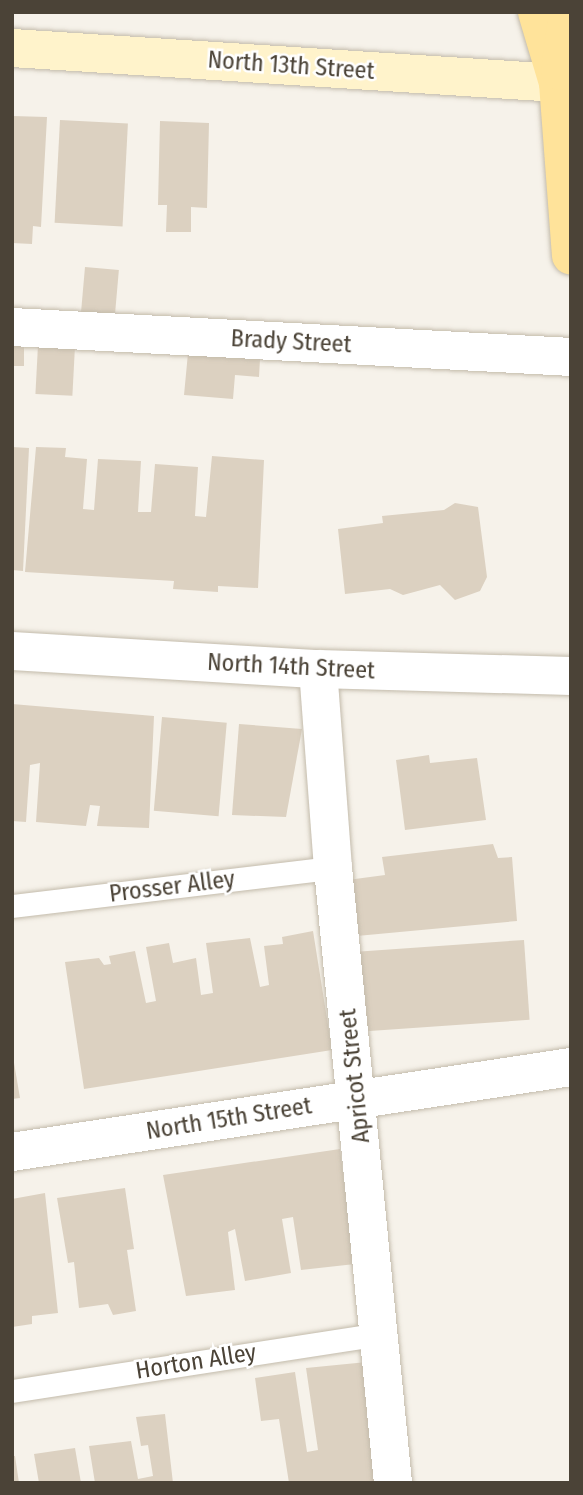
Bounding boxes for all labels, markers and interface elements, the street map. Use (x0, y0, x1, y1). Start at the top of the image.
street label: North 13th Street (207, 46, 375, 86)
street label: Brady Street (230, 324, 352, 360)
street label: North 14th Street (206, 648, 376, 686)
street label: Prosser Alley (108, 865, 236, 909)
street label: Apricot Street (334, 1007, 376, 1145)
street label: North 15th Street (144, 1092, 314, 1146)
street label: Horton Alley (134, 1338, 258, 1386)

